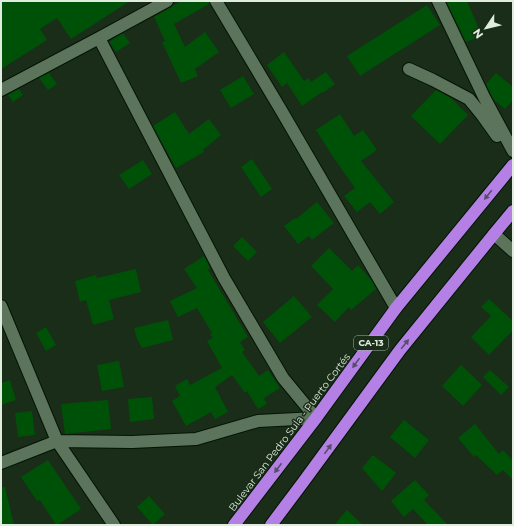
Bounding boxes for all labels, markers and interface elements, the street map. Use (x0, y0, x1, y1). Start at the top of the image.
north arrow (466, 8, 506, 48)
text: N (470, 26, 486, 41)
one-way arrow (484, 190, 493, 201)
road number: CA-13 (354, 336, 388, 350)
one-way arrow (401, 339, 409, 350)
street label: Bulevar San Pedro Sula - Puerto Cortés (226, 351, 353, 514)
one-way arrow (352, 358, 360, 368)
one-way arrow (324, 444, 332, 454)
one-way arrow (274, 462, 283, 473)

